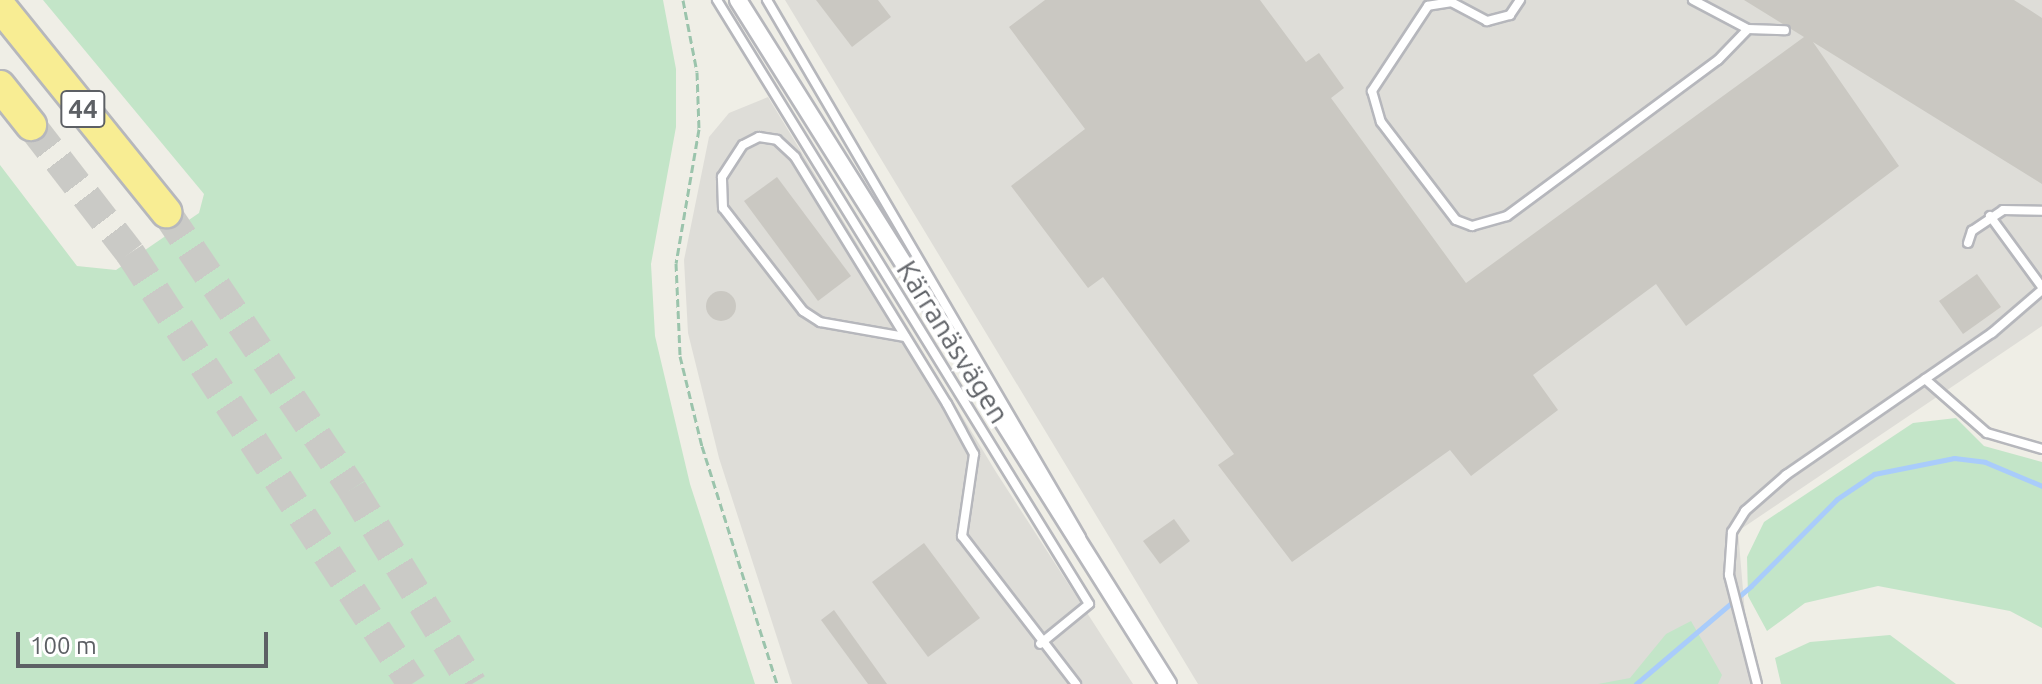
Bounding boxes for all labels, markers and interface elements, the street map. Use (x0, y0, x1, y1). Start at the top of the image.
road number: 44 (59, 87, 107, 131)
street label: Kärranäsvägen (890, 255, 1016, 429)
scale bar (20, 616, 272, 666)
text: 100 m (30, 632, 97, 659)

